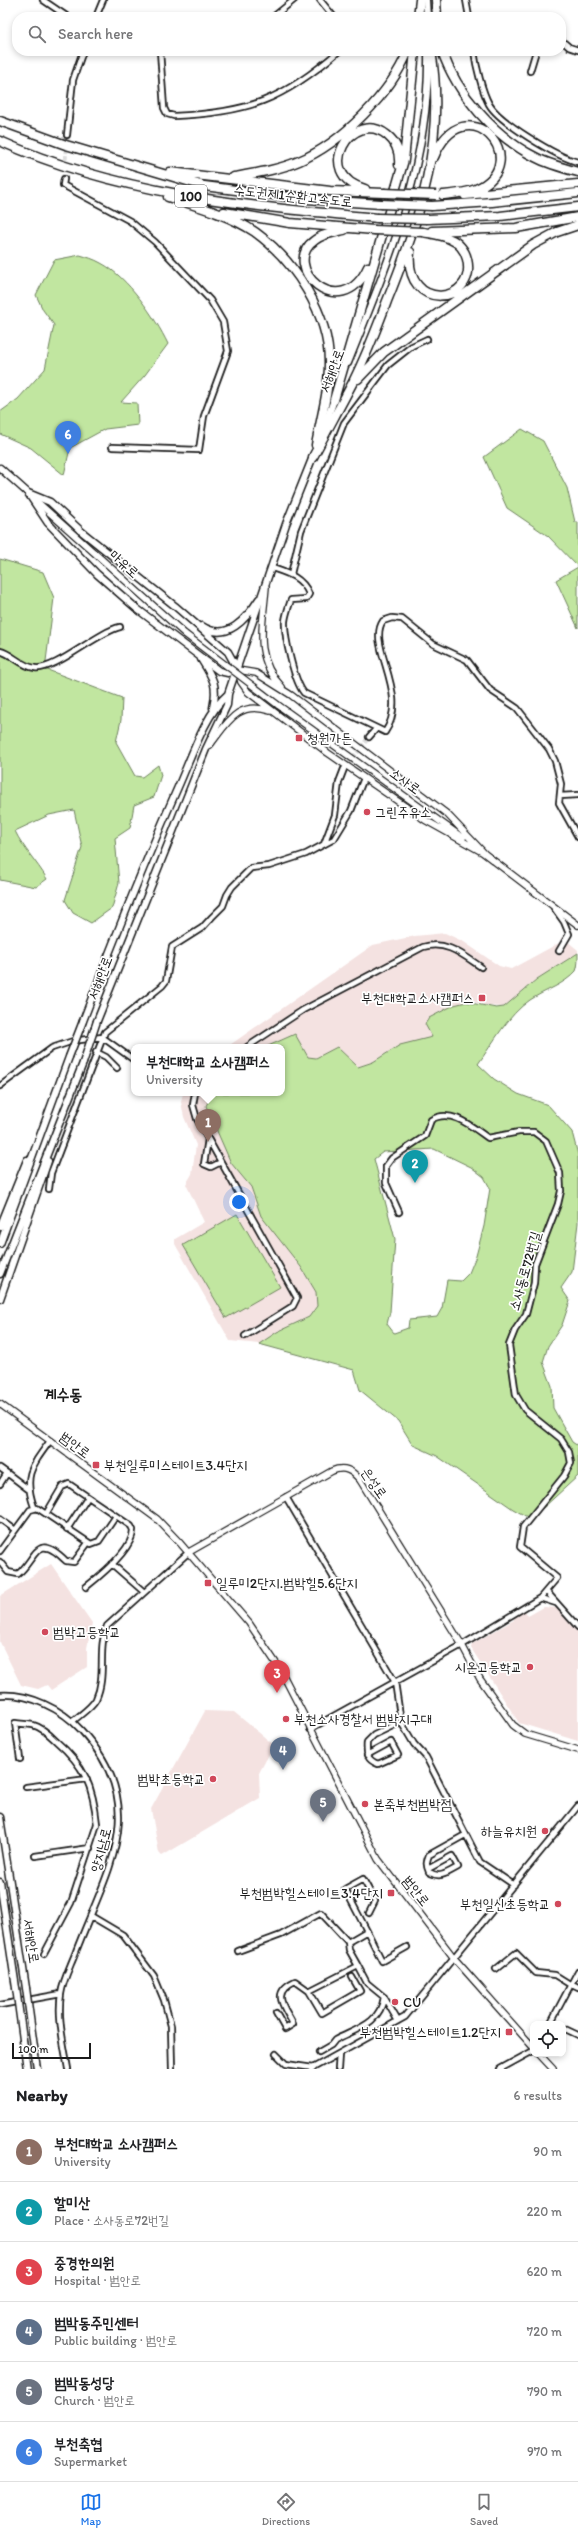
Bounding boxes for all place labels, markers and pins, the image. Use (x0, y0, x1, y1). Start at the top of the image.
pin: 6 (55, 421, 81, 454)
place label: 청원가든 (307, 730, 352, 747)
marker: 청원가든 (294, 733, 304, 743)
place label: 그린주유소 (375, 804, 431, 821)
marker: 그린주유소 (362, 807, 372, 817)
place label: 부천대학교소사캠퍼스 (361, 990, 474, 1007)
marker: 부천대학교소사캠퍼스 (477, 993, 487, 1003)
pin: 1 (195, 1109, 221, 1142)
pin: 2 (402, 1150, 428, 1183)
place label: 부천일루미스테이트3.4단지 (104, 1457, 247, 1474)
marker: 부천일루미스테이트3.4단지 (91, 1460, 101, 1470)
place label: 일루미2단지.범박힐5.6단지 (216, 1575, 358, 1592)
marker: 일루미2단지.범박힐5.6단지 (203, 1578, 213, 1588)
place label: 범박고등학교 (53, 1624, 121, 1641)
marker: 범박고등학교 (40, 1627, 50, 1637)
place label: 시온고등학교 (454, 1659, 522, 1676)
pin: 3 (264, 1660, 290, 1693)
marker: 시온고등학교 (525, 1662, 535, 1672)
place label: 부천소사경찰서 범박지구대 (294, 1711, 432, 1728)
marker: 부천소사경찰서 범박지구대 (281, 1714, 291, 1724)
pin: 4 (270, 1737, 296, 1770)
place label: 범박초등학교 (137, 1771, 205, 1788)
marker: 범박초등학교 (208, 1774, 218, 1784)
pin: 5 (310, 1789, 336, 1822)
place label: 본죽부천범박점 (373, 1796, 452, 1813)
marker: 본죽부천범박점 (360, 1799, 370, 1809)
place label: 하늘유치원 (481, 1823, 537, 1840)
marker: 하늘유치원 (540, 1826, 550, 1836)
place label: 부천범박힐스테이트3.4단지 (240, 1885, 383, 1902)
marker: 부천범박힐스테이트3.4단지 (386, 1888, 396, 1898)
place label: 부천일신초등학교 (460, 1896, 550, 1913)
marker: 부천일신초등학교 (553, 1899, 563, 1909)
place label: CU (403, 1994, 421, 2011)
marker: CU (390, 1997, 400, 2007)
place label: 부천범박힐스테이트1.2단지 (360, 2024, 501, 2041)
marker: 부천범박힐스테이트1.2단지 (504, 2027, 514, 2037)

